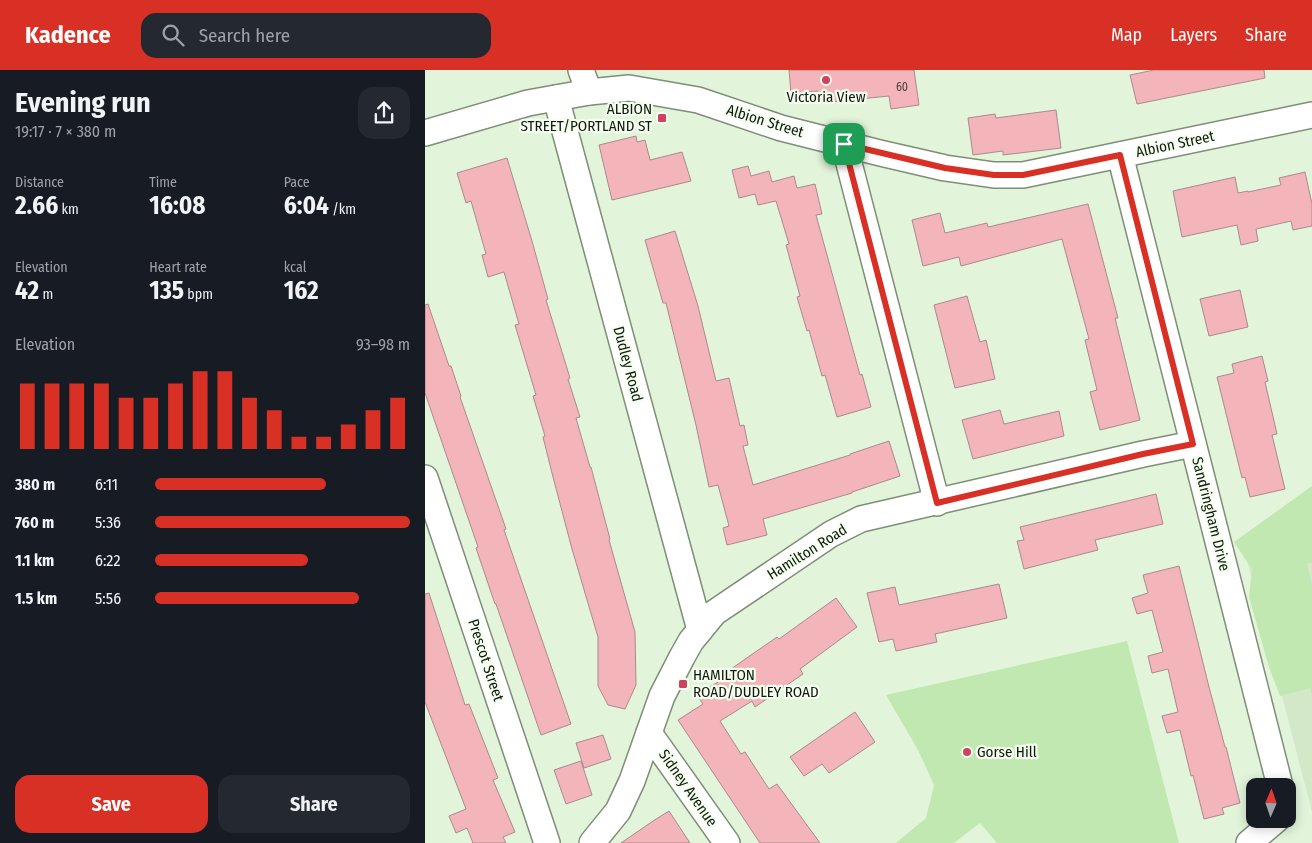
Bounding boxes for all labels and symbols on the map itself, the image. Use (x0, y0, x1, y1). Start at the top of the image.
marker: Victoria View (820, 74, 832, 86)
house number: 60 (896, 80, 908, 94)
place label: Victoria View (787, 88, 866, 106)
place label: ALBION STREET/PORTLAND ST (520, 100, 652, 135)
street label: Albion Street (724, 101, 806, 141)
marker: ALBION STREET/PORTLAND ST (656, 112, 668, 124)
pin (823, 123, 865, 165)
street label: Albion Street (1134, 127, 1216, 161)
street label: Dudley Road (609, 324, 647, 404)
street label: Sandringham Drive (1188, 455, 1234, 573)
street label: Hamilton Road (764, 520, 850, 584)
street label: Prescot Street (464, 617, 508, 704)
place label: HAMILTON ROAD/DUDLEY ROAD (693, 666, 819, 701)
marker: HAMILTON ROAD/DUDLEY ROAD (677, 678, 689, 690)
place label: Gorse Hill (977, 743, 1037, 761)
street label: Sidney Avenue (655, 746, 721, 830)
marker: Gorse Hill (961, 746, 973, 758)
north arrow (1246, 778, 1296, 828)

